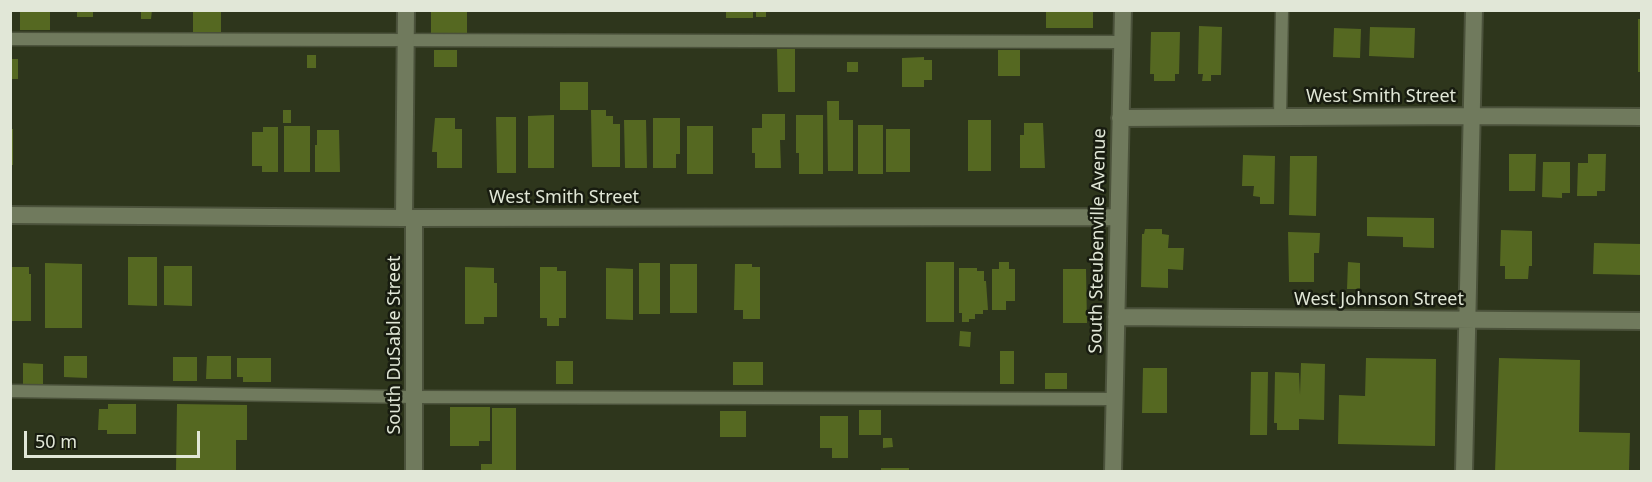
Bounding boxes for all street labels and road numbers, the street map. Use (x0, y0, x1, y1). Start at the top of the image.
street label: West Smith Street (1306, 86, 1456, 108)
street label: South Steubenville Avenue (1085, 128, 1111, 354)
street label: West Smith Street (489, 187, 639, 209)
street label: South DuSable Street (384, 255, 406, 435)
street label: West Johnson Street (1294, 289, 1464, 311)

